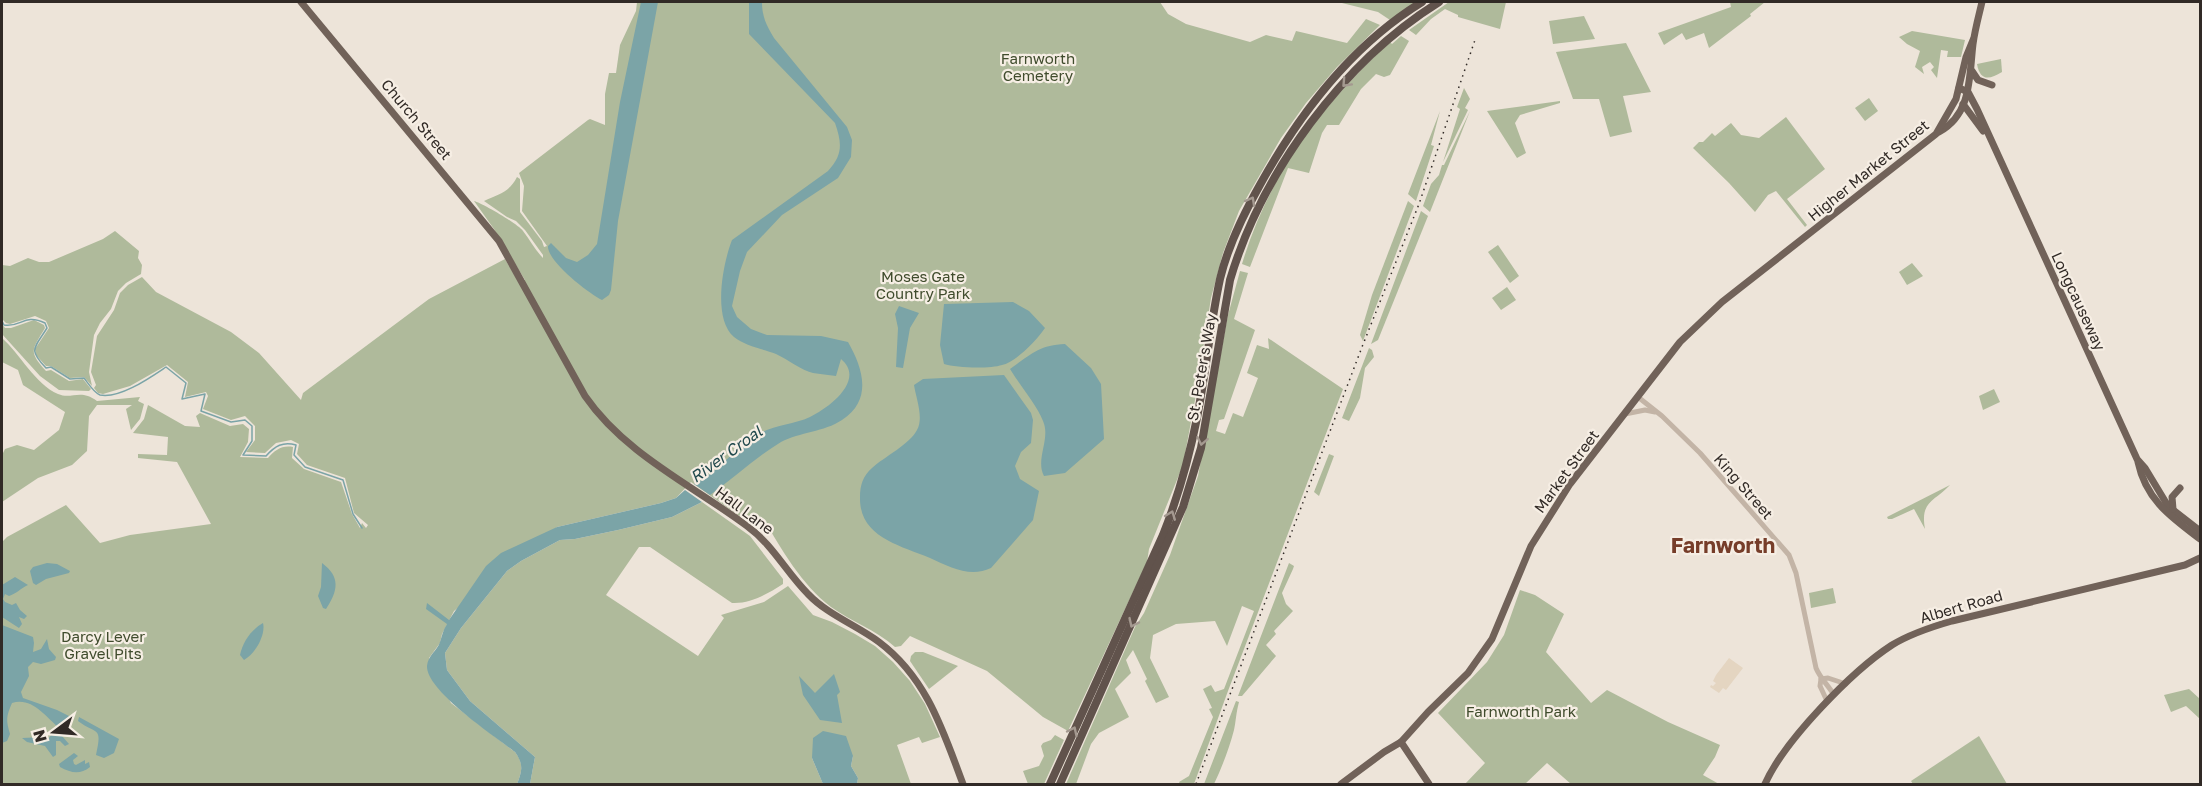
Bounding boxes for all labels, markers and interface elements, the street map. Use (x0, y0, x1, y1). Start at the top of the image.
park label: Farnworth Cemetery (1001, 49, 1075, 84)
street label: Church Street (378, 75, 456, 163)
one-way arrow (1342, 75, 1353, 86)
street label: Higher Market Street (1804, 116, 1932, 224)
one-way arrow (1244, 197, 1255, 208)
street label: Longcauseway (2048, 249, 2110, 354)
park label: Moses Gate Country Park (876, 267, 971, 302)
street label: St. Peter's Way (1183, 311, 1219, 422)
water label: River Croal (686, 421, 767, 487)
street label: Market Street (1530, 426, 1602, 516)
one-way arrow (1196, 436, 1209, 446)
street label: King Street (1711, 450, 1777, 522)
street label: Hall Lane (712, 482, 778, 538)
one-way arrow (1164, 510, 1176, 521)
district label: Farnworth (1671, 532, 1775, 558)
street label: Albert Road (1918, 586, 2004, 626)
one-way arrow (1128, 617, 1140, 628)
park label: Darcy Lever Gravel Pits (61, 627, 145, 662)
north arrow (24, 702, 84, 762)
park label: Farnworth Park (1466, 702, 1577, 720)
one-way arrow (1066, 727, 1078, 738)
text: N (28, 728, 51, 745)

